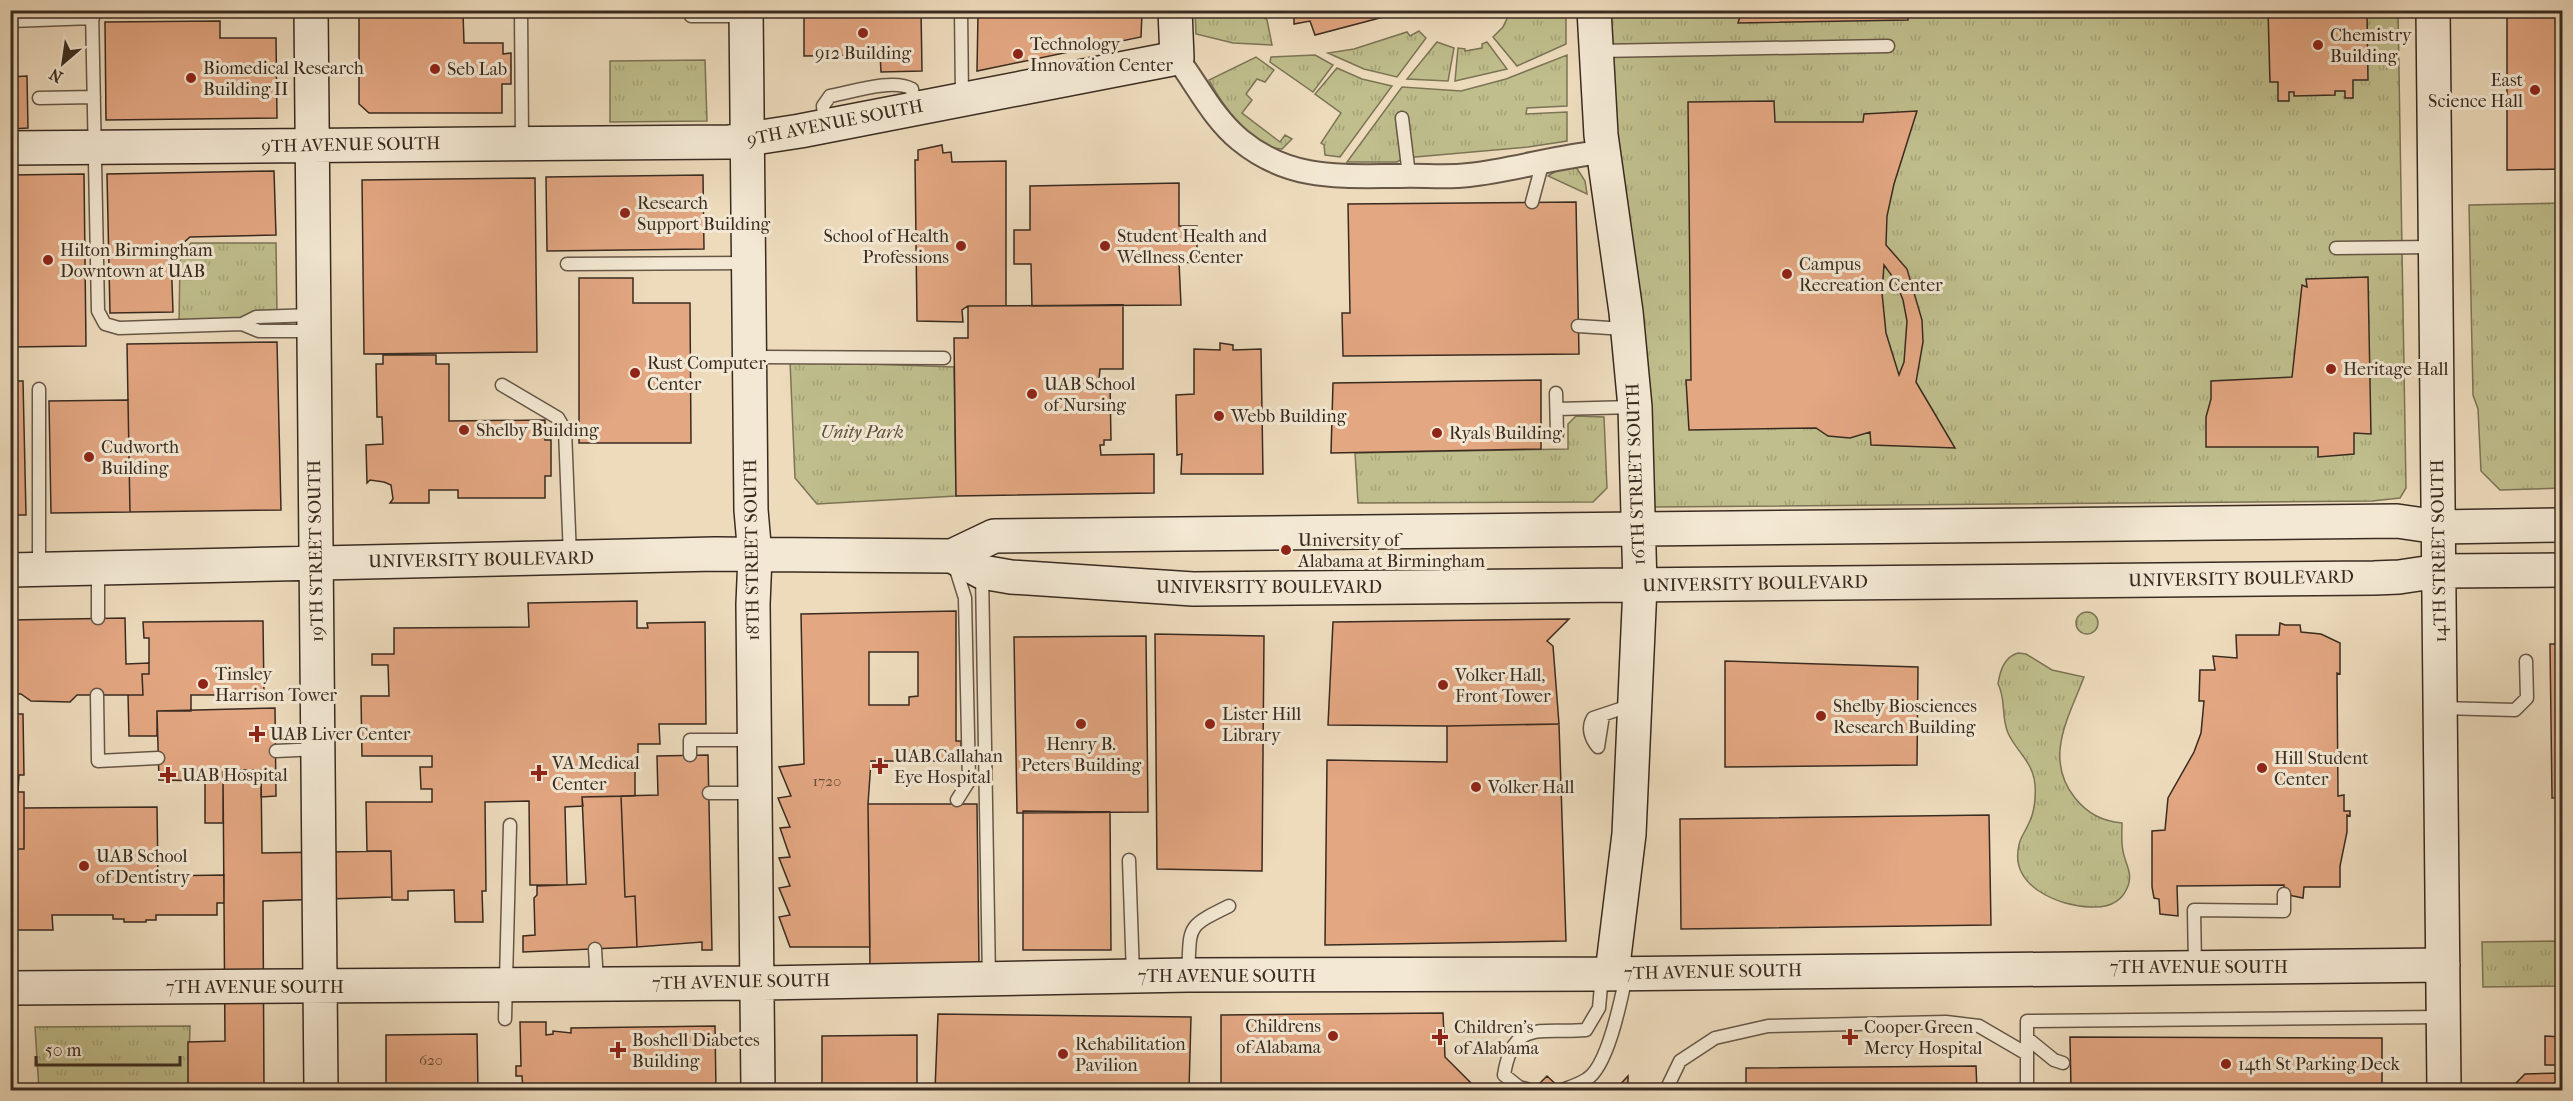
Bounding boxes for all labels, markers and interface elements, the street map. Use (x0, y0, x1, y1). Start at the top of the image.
place label: Chemistry Building (2330, 25, 2413, 67)
marker: 912 Building (856, 26, 870, 40)
north arrow (33, 33, 93, 93)
place label: Technology Innovation Center (1030, 34, 1173, 76)
marker: Chemistry Building (2311, 38, 2325, 52)
place label: 912 Building (815, 43, 911, 64)
marker: Technology Innovation Center (1011, 47, 1025, 61)
place label: Biomedical Research Building II (203, 58, 364, 100)
place label: Seb Lab (447, 59, 507, 80)
marker: Seb Lab (428, 62, 442, 76)
text: N (45, 64, 66, 87)
place label: East Science Hall (2428, 70, 2524, 112)
marker: Biomedical Research Building II (184, 71, 198, 85)
marker: East Science Hall (2528, 83, 2542, 97)
street label: 9TH AVENUE SOUTH (745, 96, 925, 150)
street label: 9TH AVENUE SOUTH (261, 133, 441, 157)
place label: Research Support Building (637, 193, 771, 235)
marker: Research Support Building (618, 206, 632, 220)
place label: School of Health Professions (823, 226, 949, 268)
place label: Student Health and Wellness Center (1116, 226, 1267, 268)
marker: School of Health Professions (954, 239, 968, 253)
marker: Student Health and Wellness Center (1098, 239, 1112, 253)
place label: Hilton Birmingham Downtown at UAB (60, 240, 213, 282)
marker: Hilton Birmingham Downtown at UAB (41, 253, 55, 267)
place label: Campus Recreation Center (1799, 254, 1943, 296)
marker: Campus Recreation Center (1780, 267, 1794, 281)
place label: Rust Computer Center (647, 353, 766, 395)
place label: Heritage Hall (2343, 359, 2448, 380)
marker: Heritage Hall (2324, 362, 2338, 376)
marker: Rust Computer Center (628, 366, 642, 380)
place label: UAB School of Nursing (1044, 374, 1136, 416)
street label: 16TH STREET SOUTH (1622, 383, 1650, 565)
marker: UAB School of Nursing (1025, 387, 1039, 401)
place label: Webb Building (1230, 406, 1347, 427)
marker: Webb Building (1212, 409, 1226, 423)
place label: Shelby Building (476, 420, 599, 441)
park label: Unity Park (820, 422, 904, 443)
marker: Shelby Building (457, 423, 471, 437)
place label: Ryals Building (1449, 423, 1562, 444)
marker: Ryals Building (1430, 426, 1444, 440)
place label: Cudworth Building (101, 437, 179, 479)
marker: Cudworth Building (82, 450, 96, 464)
street label: 18TH STREET SOUTH (740, 459, 764, 641)
street label: 14TH STREET SOUTH (2427, 459, 2451, 643)
street label: 19TH STREET SOUTH (304, 460, 328, 642)
place label: University of Alabama at Birmingham (1297, 530, 1485, 572)
marker: University of Alabama at Birmingham (1279, 543, 1293, 557)
street label: UNIVERSITY BOULEVARD (368, 548, 594, 572)
street label: UNIVERSITY BOULEVARD (2128, 567, 2354, 591)
street label: UNIVERSITY BOULEVARD (1642, 572, 1868, 596)
street label: UNIVERSITY BOULEVARD (1156, 577, 1382, 598)
place label: Tinsley Harrison Tower (215, 664, 337, 706)
place label: Volker Hall, Front Tower (1454, 665, 1551, 707)
marker: Tinsley Harrison Tower (196, 677, 210, 691)
marker: Volker Hall, Front Tower (1436, 678, 1450, 692)
place label: Shelby Biosciences Research Building (1833, 696, 1977, 738)
place label: Lister Hill Library (1222, 704, 1301, 746)
marker: Shelby Biosciences Research Building (1814, 709, 1828, 723)
marker: Henry B. Peters Building (1074, 717, 1088, 731)
marker: Lister Hill Library (1203, 717, 1217, 731)
place label: UAB Liver Center (270, 724, 411, 745)
marker: UAB Liver Center (248, 725, 266, 743)
place label: Henry B. Peters Building (1021, 734, 1141, 776)
place label: UAB Callahan Eye Hospital (894, 746, 1003, 788)
place label: Hill Student Center (2274, 748, 2369, 790)
place label: VA Medical Center (551, 753, 640, 795)
marker: UAB Callahan Eye Hospital (871, 757, 889, 775)
marker: Hill Student Center (2255, 761, 2269, 775)
marker: VA Medical Center (530, 764, 548, 782)
place label: UAB Hospital (182, 765, 288, 786)
marker: UAB Hospital (159, 766, 177, 784)
house number: 1720 (813, 772, 841, 790)
place label: Volker Hall (1487, 777, 1575, 798)
marker: Volker Hall (1469, 780, 1483, 794)
place label: UAB School of Dentistry (96, 846, 191, 888)
marker: UAB School of Dentistry (77, 859, 91, 873)
street label: 7TH AVENUE SOUTH (2110, 957, 2288, 978)
street label: 7TH AVENUE SOUTH (1624, 960, 1802, 984)
street label: 7TH AVENUE SOUTH (1138, 966, 1316, 987)
street label: 7TH AVENUE SOUTH (652, 970, 830, 994)
street label: 7TH AVENUE SOUTH (166, 977, 344, 998)
place label: Childrens of Alabama (1236, 1016, 1322, 1058)
place label: Children's of Alabama (1454, 1017, 1539, 1059)
place label: Cooper Green Mercy Hospital (1864, 1017, 1982, 1059)
marker: Children's of Alabama (1431, 1028, 1449, 1046)
marker: Cooper Green Mercy Hospital (1841, 1028, 1859, 1046)
scale bar (36, 1029, 180, 1067)
marker: Childrens of Alabama (1326, 1029, 1340, 1043)
place label: Boshell Diabetes Building (632, 1030, 760, 1072)
place label: Rehabilitation Pavilion (1075, 1034, 1186, 1076)
text: 50 m (45, 1040, 82, 1061)
marker: Boshell Diabetes Building (609, 1041, 627, 1059)
marker: Rehabilitation Pavilion (1056, 1047, 1070, 1061)
house number: 620 (419, 1051, 443, 1069)
place label: 14th St Parking Deck (2238, 1054, 2401, 1075)
marker: 14th St Parking Deck (2219, 1057, 2233, 1071)

